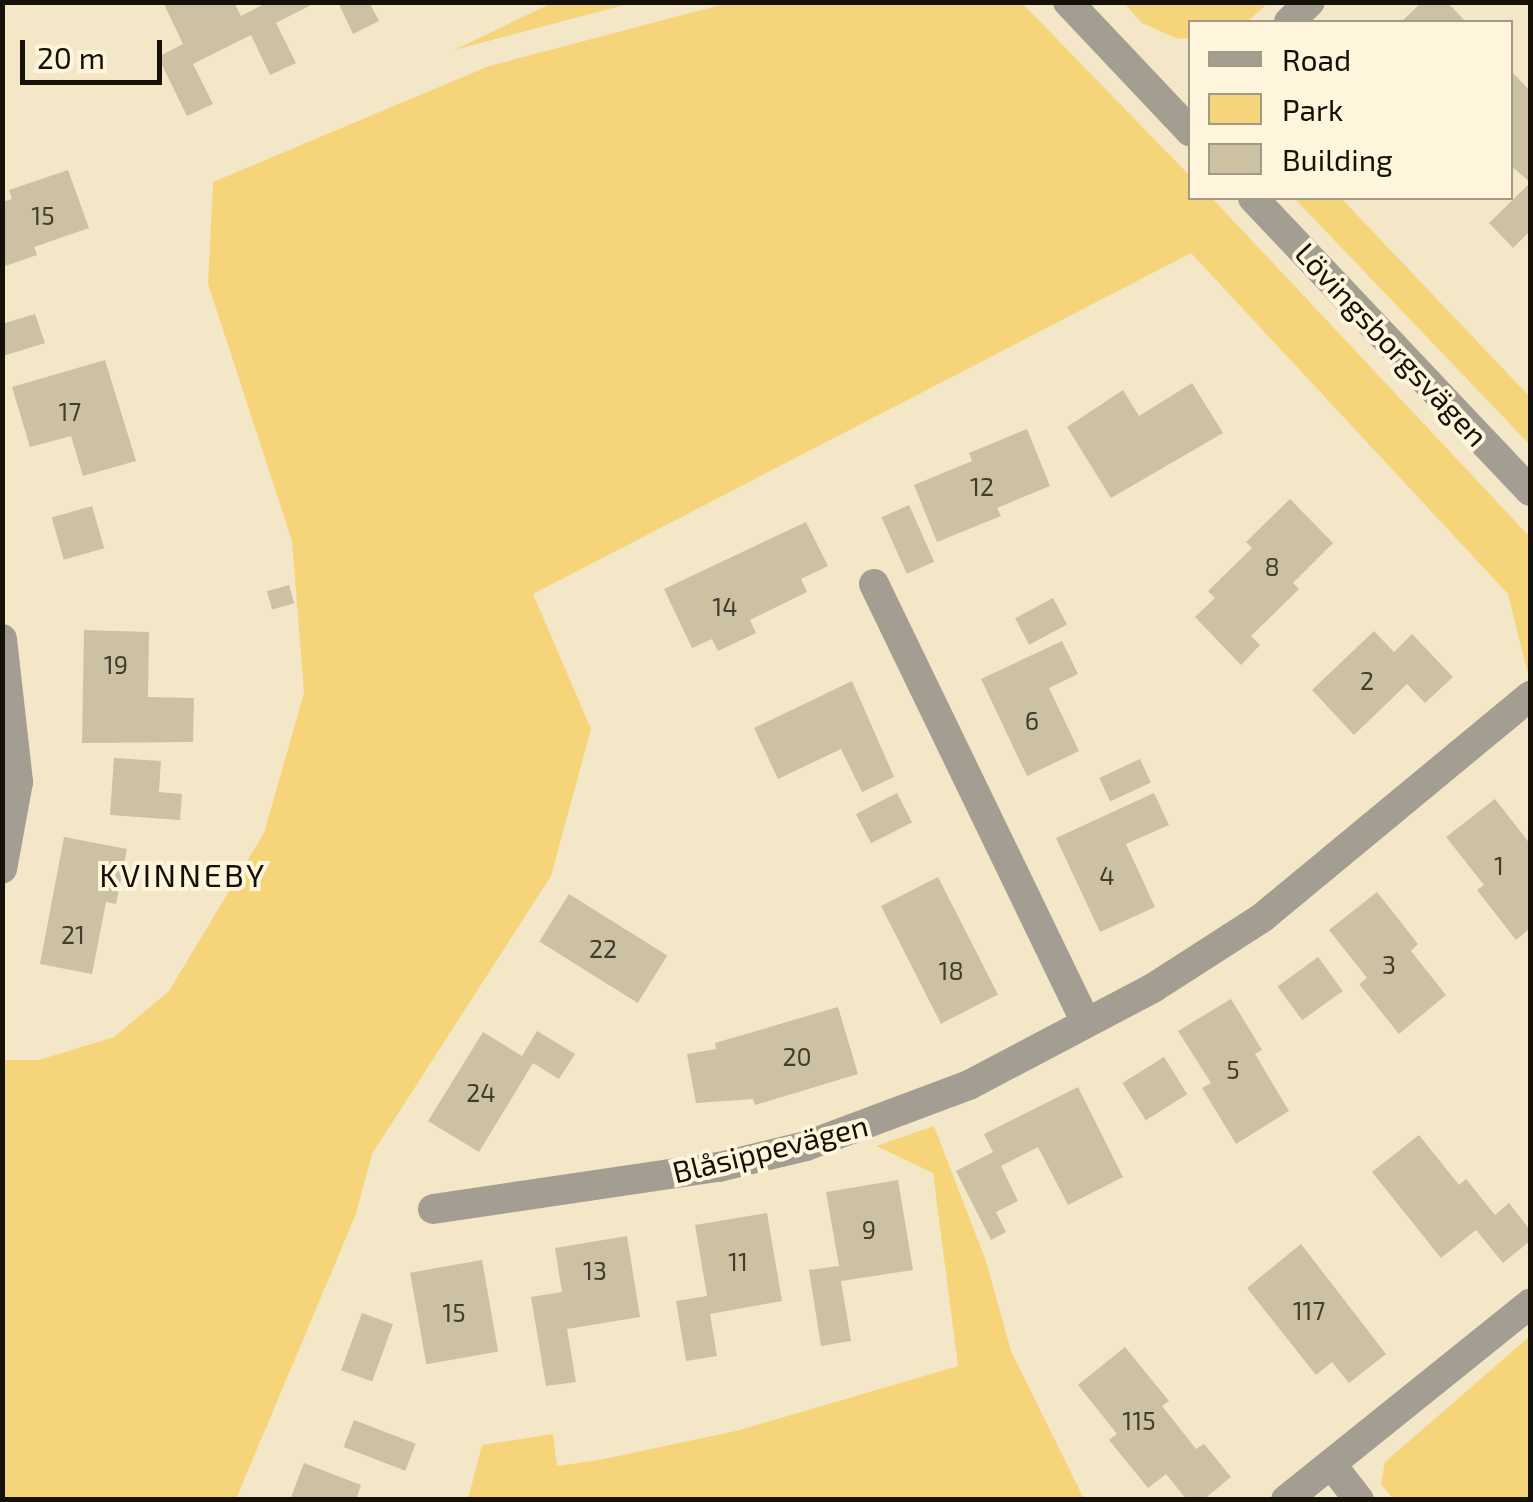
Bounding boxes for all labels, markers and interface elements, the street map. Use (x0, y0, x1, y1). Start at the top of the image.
scale bar (25, 20, 168, 82)
legend (1188, 20, 1513, 200)
text: 20 m (37, 39, 105, 75)
text: Road (1282, 41, 1351, 77)
text: Park (1282, 91, 1343, 127)
text: Building (1282, 141, 1393, 177)
house number: 15 (31, 200, 55, 230)
street label: Lövingsborgsvägen (1288, 235, 1496, 453)
house number: 17 (59, 396, 81, 426)
house number: 12 (970, 471, 994, 501)
house number: 8 (1264, 551, 1280, 581)
house number: 14 (712, 591, 738, 621)
house number: 19 (104, 649, 128, 679)
house number: 2 (1360, 665, 1374, 695)
house number: 6 (1025, 705, 1039, 735)
house number: 1 (1494, 850, 1504, 880)
district label: KVINNEBY (99, 855, 267, 893)
house number: 4 (1099, 860, 1115, 890)
house number: 21 (61, 919, 85, 949)
house number: 22 (589, 933, 617, 963)
house number: 3 (1382, 949, 1396, 979)
house number: 18 (938, 955, 964, 985)
house number: 20 (782, 1041, 812, 1071)
house number: 5 (1226, 1054, 1240, 1084)
house number: 24 (466, 1077, 496, 1107)
street label: Blåsippevägen (669, 1106, 871, 1190)
house number: 9 (862, 1214, 876, 1244)
house number: 11 (728, 1246, 748, 1276)
house number: 13 (583, 1255, 607, 1285)
house number: 117 (1293, 1295, 1325, 1325)
house number: 15 (442, 1297, 466, 1327)
house number: 115 (1122, 1405, 1156, 1435)

